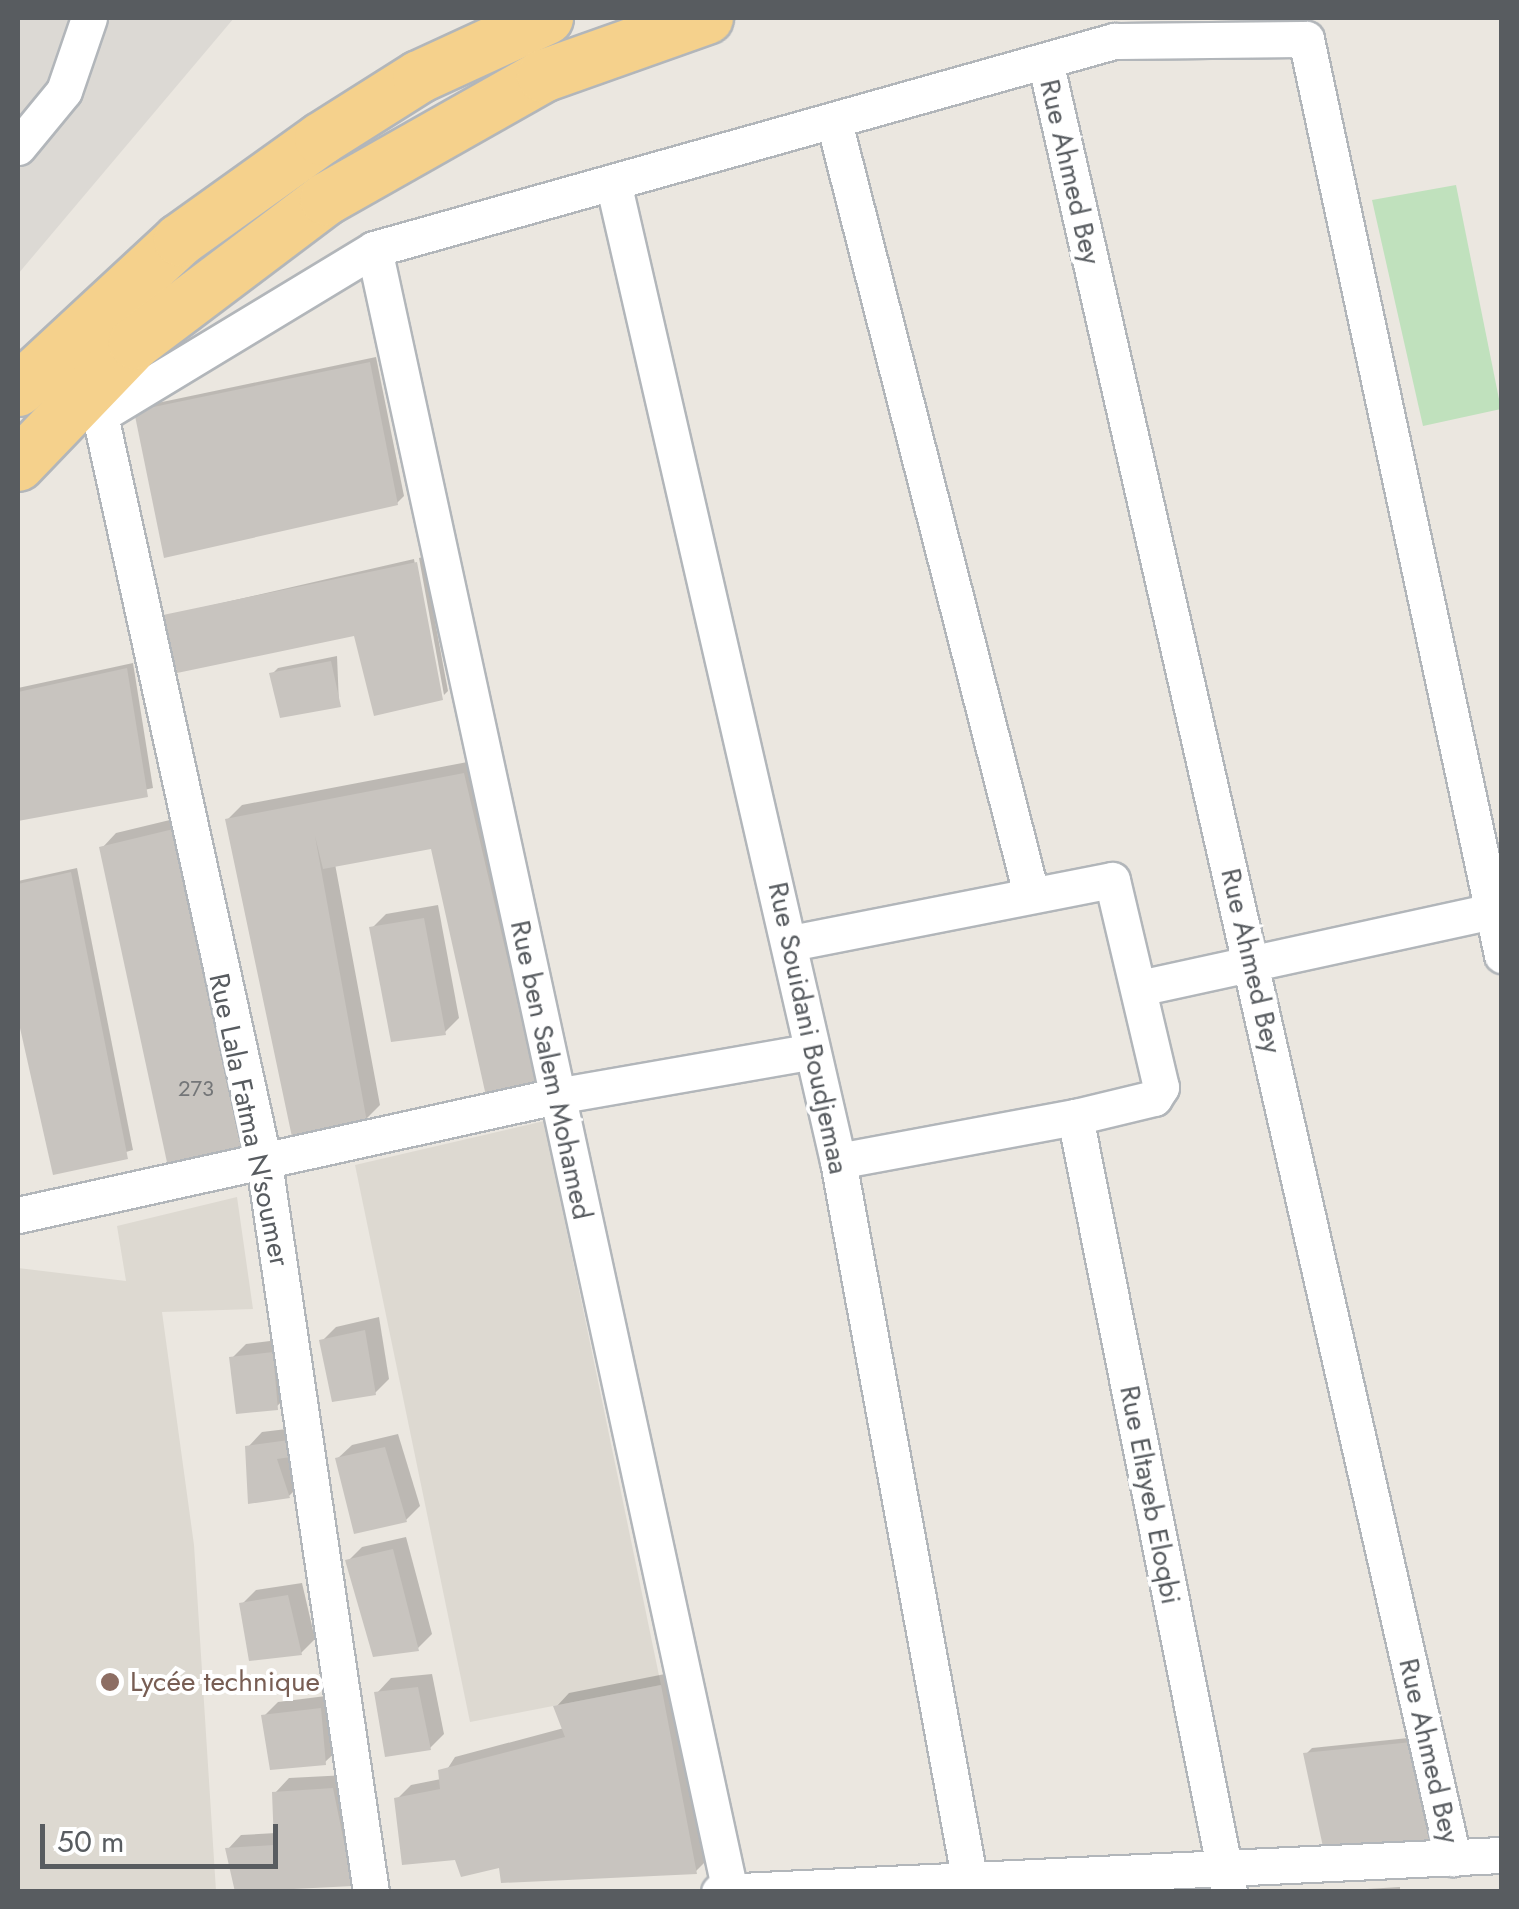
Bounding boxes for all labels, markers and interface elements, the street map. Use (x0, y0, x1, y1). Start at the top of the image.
street label: Rue Ahmed Bey (1032, 76, 1108, 268)
street label: Rue Ahmed Bey (1213, 865, 1289, 1057)
street label: Rue Souidani Boudjemaa (761, 879, 855, 1177)
street label: Rue ben Salem Mohamed (503, 917, 599, 1223)
street label: Rue Lala Fatma N'soumer (202, 970, 296, 1270)
house number: 273 (178, 1076, 214, 1102)
street label: Rue Eltayeb Eloqbi (1112, 1383, 1188, 1607)
street label: Rue Ahmed Bey (1391, 1655, 1467, 1847)
place label: Lycée technique (130, 1665, 320, 1699)
marker: Lycée technique (99, 1671, 121, 1693)
scale bar (45, 1804, 282, 1866)
text: 50 m (57, 1820, 124, 1863)

